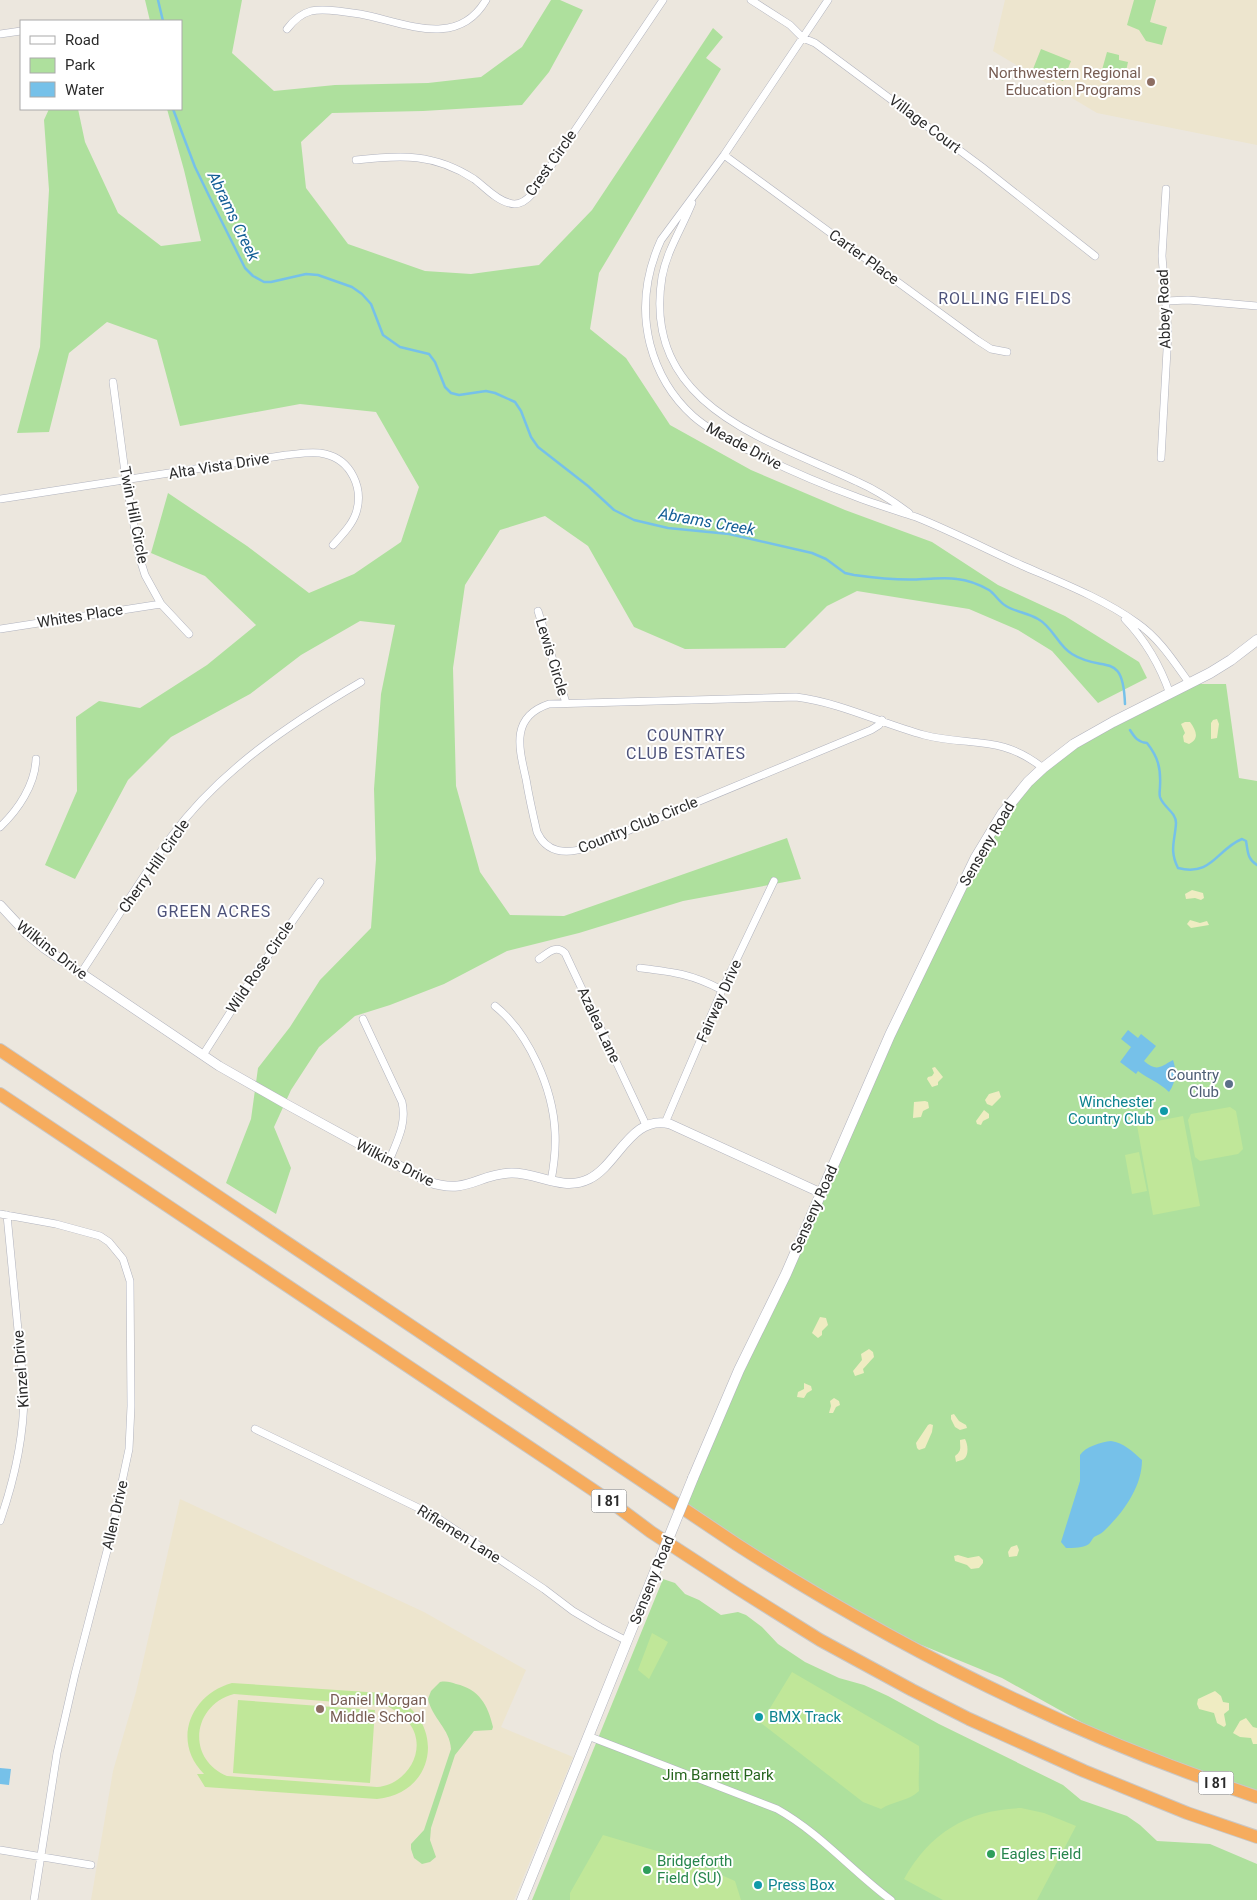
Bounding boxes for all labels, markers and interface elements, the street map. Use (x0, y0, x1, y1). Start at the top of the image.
legend (20, 20, 182, 110)
text: Road (65, 31, 99, 49)
text: Park (65, 56, 96, 74)
place label: Northwestern Regional Education Programs (988, 64, 1141, 99)
marker: Northwestern Regional Education Programs (1145, 76, 1157, 88)
text: Water (65, 81, 104, 99)
street label: Village Court (885, 91, 965, 157)
street label: Crest Circle (522, 126, 580, 200)
water label: Abrams Creek (203, 167, 264, 265)
street label: Carter Place (825, 226, 903, 288)
street label: Abbey Road (1154, 269, 1174, 349)
district label: ROLLING FIELDS (938, 289, 1072, 308)
street label: Meade Drive (703, 419, 785, 473)
street label: Alta Vista Drive (167, 449, 271, 483)
street label: Twin Hill Circle (116, 465, 152, 565)
water label: Abrams Creek (656, 504, 758, 539)
street label: Whites Place (36, 600, 124, 632)
street label: Lewis Circle (532, 616, 572, 698)
district label: COUNTRY CLUB ESTATES (626, 726, 746, 763)
street label: Country Club Circle (576, 793, 700, 857)
street label: Senseny Road (956, 799, 1018, 889)
street label: Cherry Hill Circle (115, 816, 193, 916)
district label: GREEN ACRES (157, 902, 271, 921)
street label: Wilkins Drive (13, 917, 91, 983)
street label: Wild Rose Circle (222, 917, 298, 1017)
street label: Fairway Drive (693, 957, 745, 1045)
street label: Azalea Lane (574, 984, 624, 1066)
place label: Country Club (1167, 1066, 1219, 1101)
marker: Country Club (1223, 1078, 1235, 1090)
place label: Winchester Country Club (1068, 1093, 1154, 1128)
marker: Winchester Country Club (1158, 1105, 1170, 1117)
street label: Wilkins Drive (353, 1136, 437, 1190)
street label: Senseny Road (787, 1162, 841, 1256)
street label: Kinzel Drive (9, 1330, 33, 1408)
street label: Allen Drive (98, 1478, 132, 1551)
road number: I 81 (592, 1490, 626, 1512)
street label: Riflemen Lane (414, 1501, 504, 1567)
street label: Senseny Road (626, 1533, 678, 1627)
place label: Daniel Morgan Middle School (330, 1691, 427, 1726)
marker: Daniel Morgan Middle School (314, 1703, 326, 1715)
place label: BMX Track (769, 1708, 842, 1726)
marker: BMX Track (753, 1711, 765, 1723)
park label: Jim Barnett Park (662, 1766, 774, 1784)
road number: I 81 (1198, 1772, 1234, 1795)
place label: Eagles Field (1001, 1845, 1081, 1863)
marker: Eagles Field (985, 1848, 997, 1860)
place label: Bridgeforth Field (SU) (657, 1852, 732, 1887)
marker: Bridgeforth Field (SU) (641, 1864, 653, 1876)
place label: Press Box (768, 1876, 835, 1894)
marker: Press Box (752, 1879, 764, 1891)

